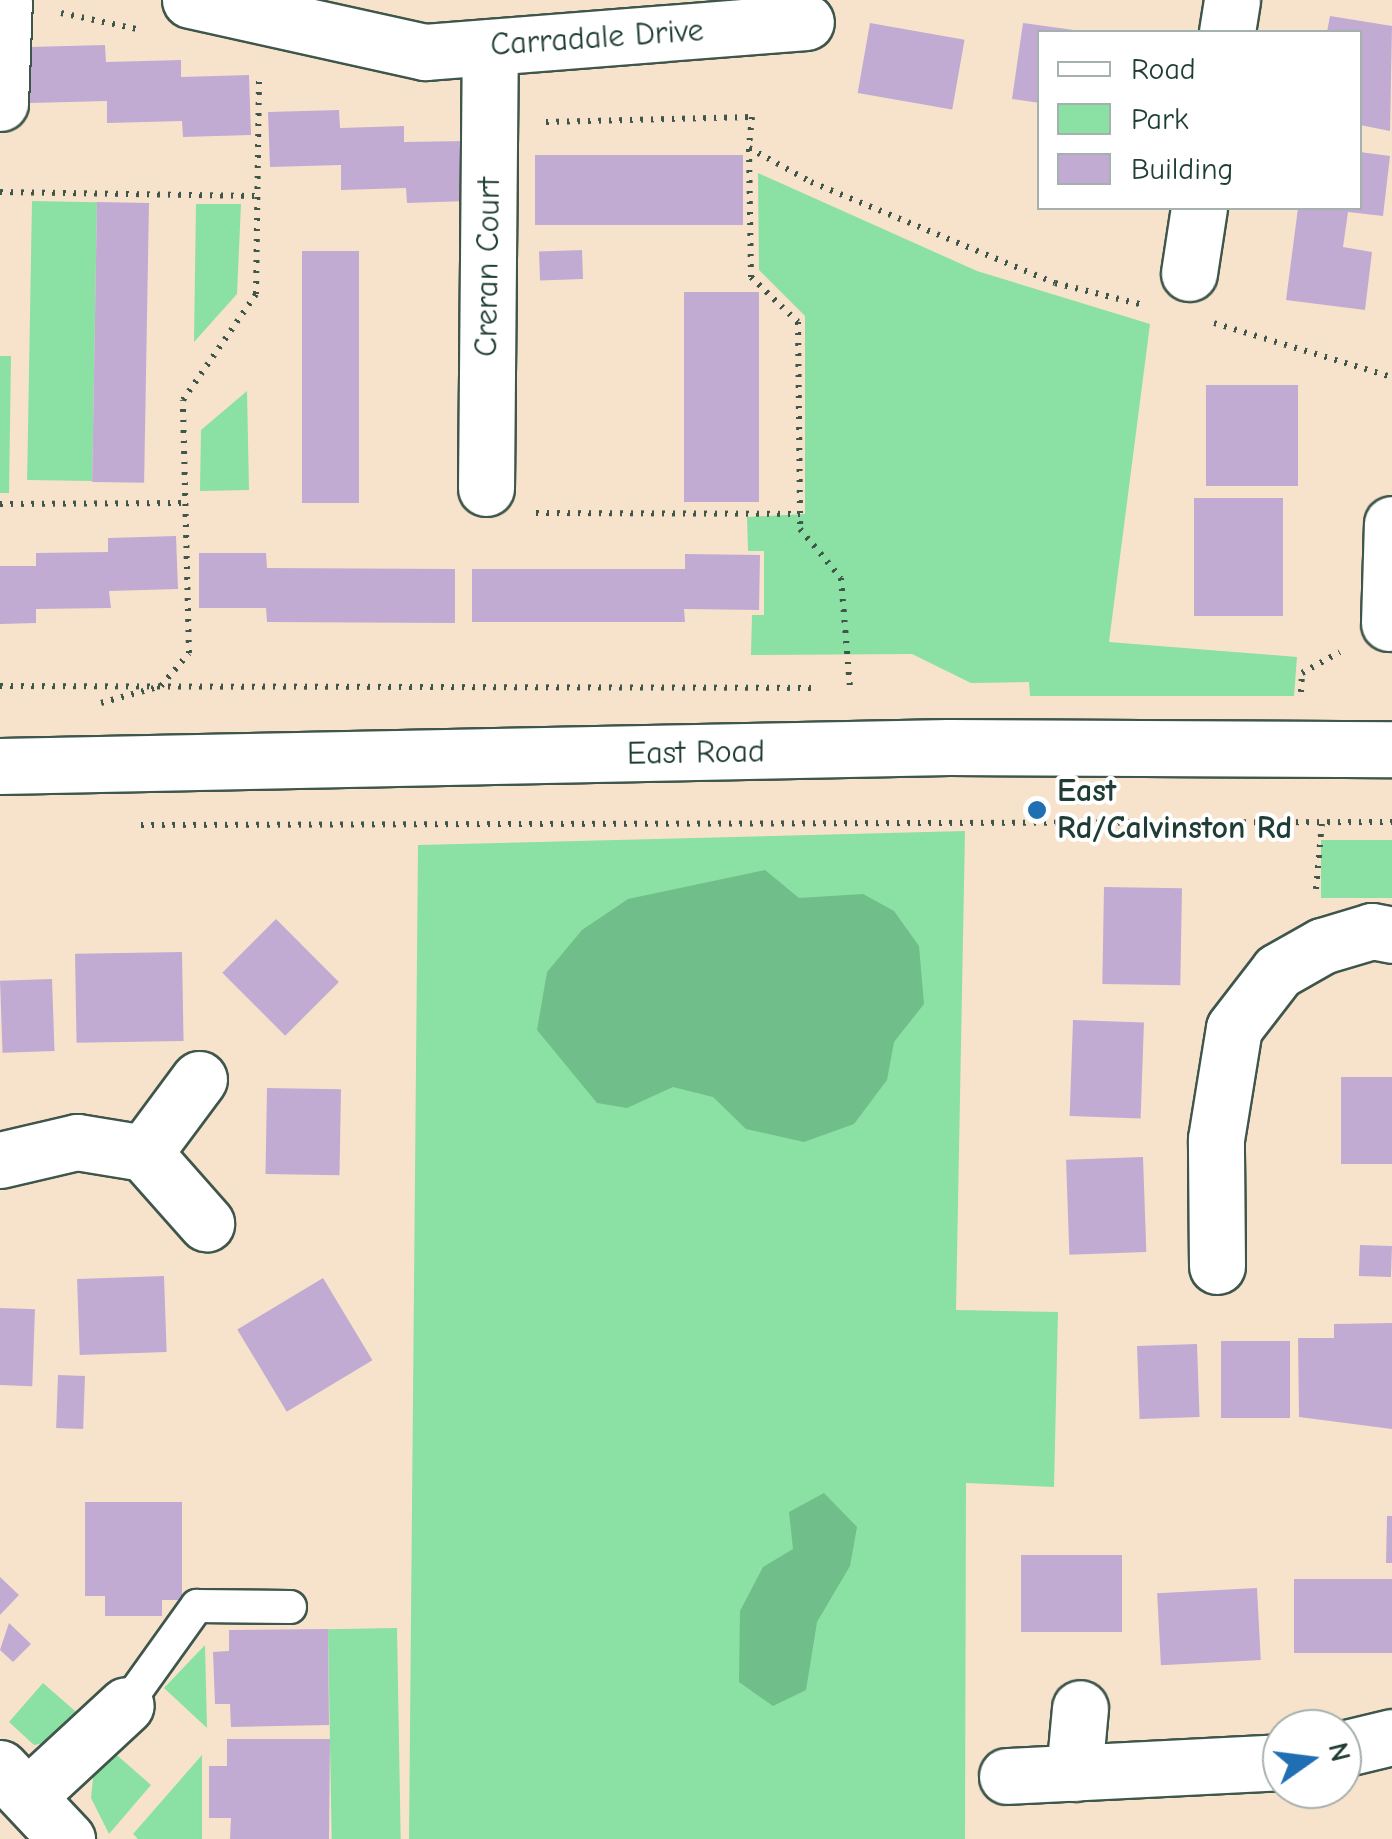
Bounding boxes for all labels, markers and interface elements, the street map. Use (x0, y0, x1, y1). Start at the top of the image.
street label: Carradale Drive (489, 11, 705, 65)
legend (1037, 30, 1362, 210)
text: Road (1131, 52, 1196, 87)
text: Park (1131, 102, 1188, 137)
text: Building (1131, 152, 1234, 187)
street label: Creran Court (467, 177, 509, 357)
street label: East Road (627, 733, 765, 773)
place label: East Rd/Calvinston Rd (1057, 773, 1292, 848)
marker: East Rd/Calvinston Rd (1026, 799, 1048, 821)
north arrow (1262, 1709, 1362, 1809)
text: N (1321, 1739, 1357, 1765)

